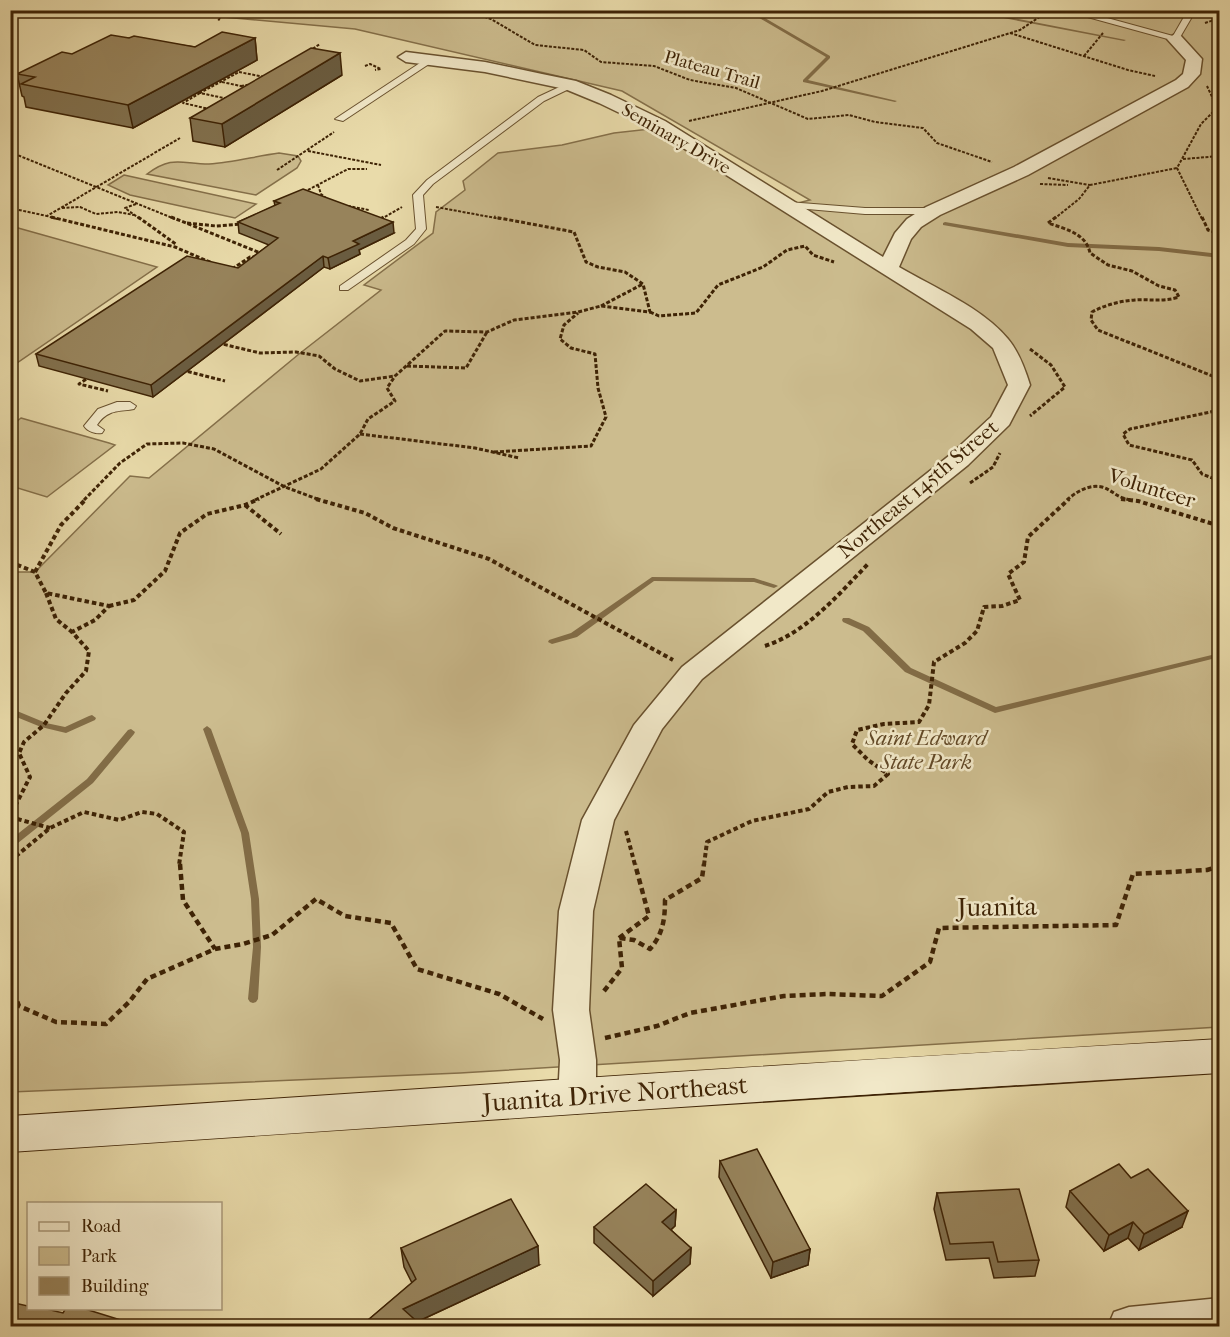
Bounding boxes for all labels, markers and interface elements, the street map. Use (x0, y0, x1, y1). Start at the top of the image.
street label: Plateau Trail (662, 46, 762, 94)
street label: Seminary Drive (618, 99, 734, 179)
street label: Northeast 145th Street (833, 415, 1003, 563)
street label: Volunteer (1105, 463, 1198, 513)
park label: Saint Edward State Park (865, 726, 989, 774)
street label: Juanita (955, 891, 1038, 923)
street label: Juanita Drive Northeast (479, 1069, 749, 1119)
legend (27, 1202, 222, 1310)
text: Road (81, 1216, 121, 1237)
text: Park (81, 1246, 118, 1267)
text: Building (81, 1276, 149, 1297)

